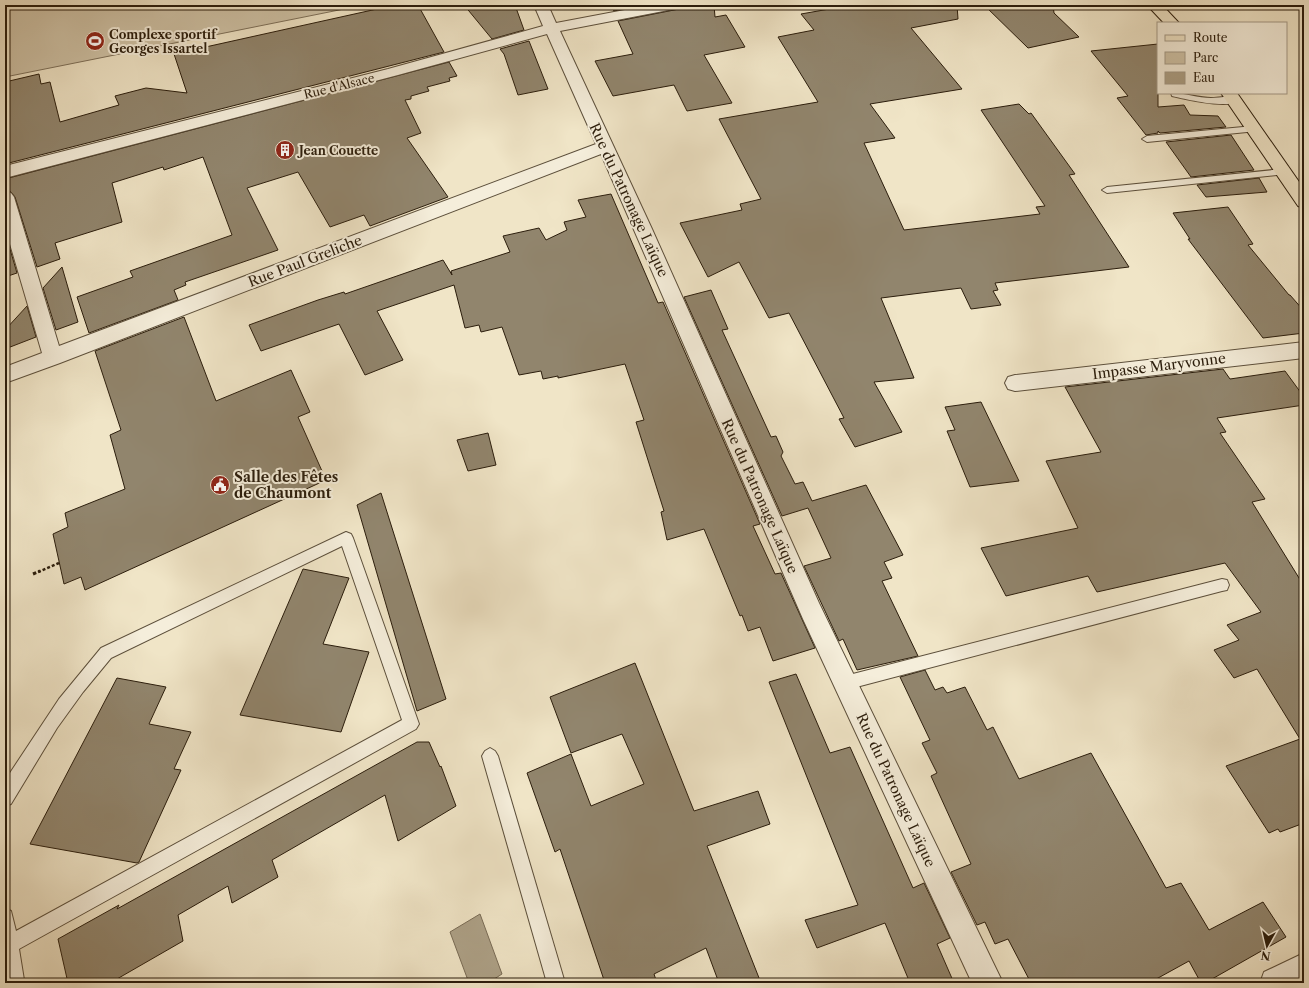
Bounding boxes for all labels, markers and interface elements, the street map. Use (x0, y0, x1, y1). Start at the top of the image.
legend (1157, 22, 1287, 94)
place label: Complexe sportif Georges Issartel (109, 27, 218, 56)
sports icon: Complexe sportif Georges Issartel (84, 30, 106, 52)
text: Route (1193, 30, 1228, 45)
text: Parc (1193, 50, 1218, 65)
street label: Rue d'Alsace (302, 70, 376, 102)
text: Eau (1193, 70, 1216, 85)
street label: Rue du Patronage Laïque (585, 120, 673, 280)
building icon: Jean Couette (274, 139, 296, 161)
place label: Jean Couette (297, 143, 378, 158)
street label: Rue Paul Greliche (245, 231, 365, 291)
street label: Impasse Maryvonne (1091, 349, 1227, 383)
street label: Rue du Patronage Laïque (718, 416, 802, 576)
place label: Salle des Fêtes de Chaumont (234, 468, 338, 502)
public building icon: Salle des Fêtes de Chaumont (209, 474, 231, 496)
street label: Rue du Patronage Laïque (852, 710, 940, 870)
north arrow (1247, 926, 1287, 966)
text: N (1259, 948, 1271, 963)

